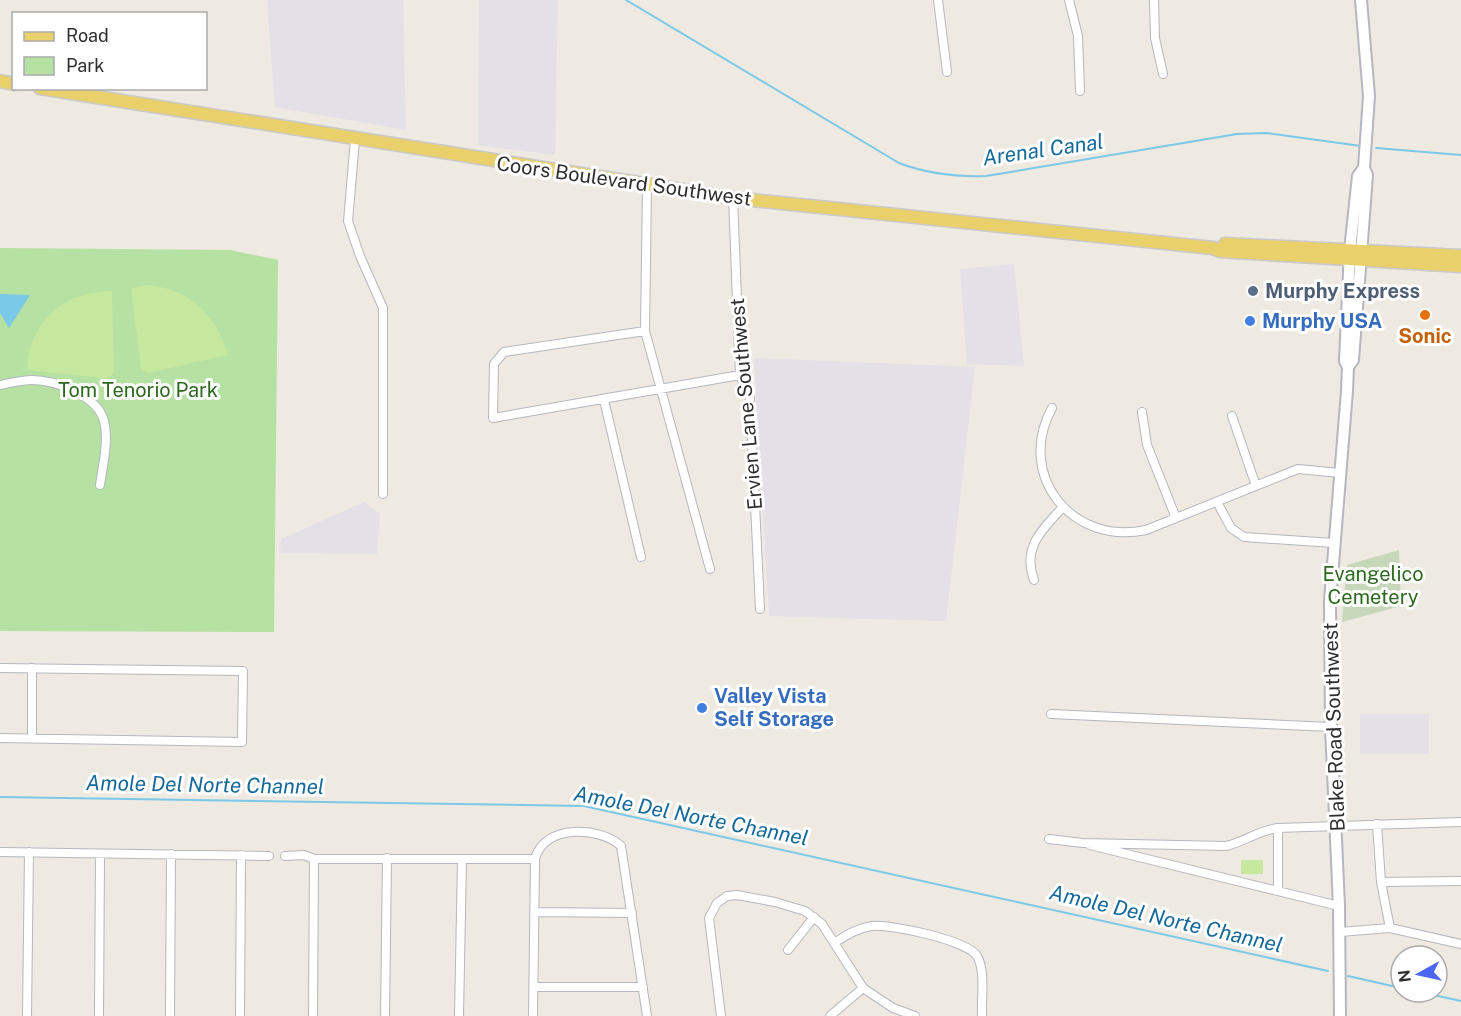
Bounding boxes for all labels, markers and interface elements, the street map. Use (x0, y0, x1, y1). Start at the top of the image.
legend (12, 12, 207, 90)
text: Road (66, 25, 109, 46)
text: Park (66, 55, 104, 76)
water label: Arenal Canal (981, 129, 1105, 170)
street label: Coors Boulevard Southwest (495, 151, 753, 211)
place label: Murphy Express (1265, 279, 1420, 303)
marker: Murphy Express (1246, 284, 1260, 298)
street label: Ervien Lane Southwest (725, 297, 767, 511)
marker: Sonic (1418, 308, 1432, 322)
place label: Murphy USA (1262, 309, 1382, 333)
marker: Murphy USA (1243, 314, 1257, 328)
place label: Sonic (1398, 324, 1452, 348)
park label: Tom Tenorio Park (58, 378, 218, 402)
park label: Evangelico Cemetery (1322, 562, 1424, 609)
street label: Blake Road Southwest (1318, 622, 1350, 832)
place label: Valley Vista Self Storage (714, 684, 834, 731)
marker: Valley Vista Self Storage (695, 701, 709, 715)
water label: Amole Del Norte Channel (86, 770, 324, 799)
water label: Amole Del Norte Channel (572, 780, 810, 851)
water label: Amole Del Norte Channel (1047, 880, 1285, 958)
north arrow (1389, 944, 1449, 1004)
text: N (1394, 968, 1415, 984)

